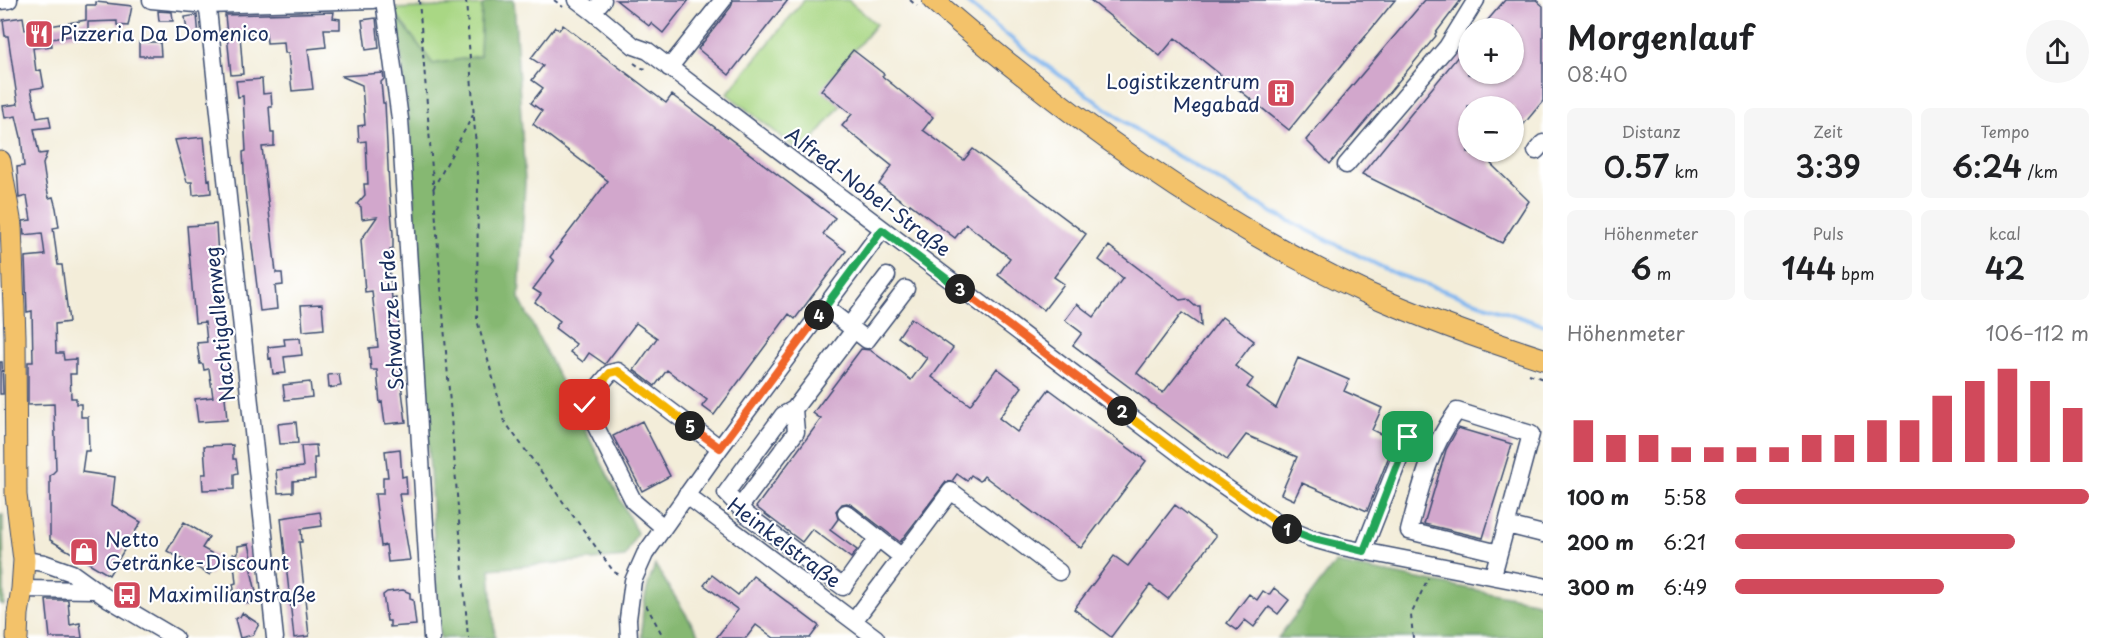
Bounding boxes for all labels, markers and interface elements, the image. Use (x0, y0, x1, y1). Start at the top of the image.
text: Morgenlauf (1567, 11, 1754, 61)
restaurant icon: Pizzeria Da Domenico (23, 18, 55, 50)
place label: Pizzeria Da Domenico (60, 18, 269, 48)
map controls (1458, 18, 1524, 162)
button: + (1458, 18, 1524, 84)
button: share (2026, 20, 2089, 83)
text: 08:40 (1567, 59, 1628, 89)
place label: Logistikzentrum Megabad (1106, 66, 1260, 119)
building icon: Logistikzentrum Megabad (1265, 77, 1297, 109)
button: − (1458, 96, 1524, 162)
street label: Alfred-Nobel-Straße (779, 119, 958, 264)
text: Distanz (1622, 119, 1680, 143)
text: Zeit (1813, 119, 1843, 143)
text: Tempo (1981, 119, 2029, 143)
text: 0.57 (1604, 143, 1669, 188)
text: 3:39 (1795, 143, 1861, 188)
text: 6:24 (1952, 143, 2022, 188)
text: km (1669, 159, 1698, 183)
text: /km (2022, 159, 2058, 183)
text: Höhenmeter (1604, 221, 1698, 245)
text: Puls (1813, 221, 1843, 245)
text: kcal (1989, 221, 2021, 245)
street label: Nachtigallenweg (196, 245, 242, 403)
text: 6 (1631, 245, 1652, 290)
text: 144 (1782, 245, 1836, 290)
text: 42 (1985, 245, 2025, 290)
street label: Schwarze Erde (371, 248, 411, 392)
text: m (1652, 261, 1671, 285)
text: bpm (1836, 261, 1874, 285)
pin: 3 (945, 274, 975, 304)
text: 3 (955, 277, 965, 301)
pin: 4 (804, 300, 834, 330)
text: 4 (814, 303, 824, 327)
text: Höhenmeter (1567, 318, 1685, 348)
text: 106–112 m (1986, 318, 2089, 348)
pin (559, 379, 610, 430)
icon: check (568, 388, 601, 421)
pin: 2 (1107, 396, 1137, 426)
text: 2 (1116, 399, 1128, 423)
pin: 5 (675, 411, 705, 441)
pin (1382, 411, 1433, 462)
text: 5 (685, 414, 695, 438)
icon: arrive (1391, 420, 1424, 453)
text: 100 m (1567, 482, 1629, 512)
text: 5:58 (1663, 482, 1707, 512)
street label: Heinkelstraße (722, 490, 848, 595)
pin: 1 (1272, 514, 1302, 544)
text: 1 (1283, 517, 1291, 541)
place label: Netto Getränke-Discount (105, 524, 289, 577)
text: 200 m (1567, 527, 1634, 557)
text: 6:21 (1663, 527, 1706, 557)
shop icon: Netto Getränke-Discount (68, 536, 100, 568)
text: 300 m (1567, 572, 1635, 602)
text: 6:49 (1663, 572, 1707, 602)
bus stop icon: Maximilianstraße (111, 579, 143, 611)
place label: Maximilianstraße (148, 579, 316, 609)

